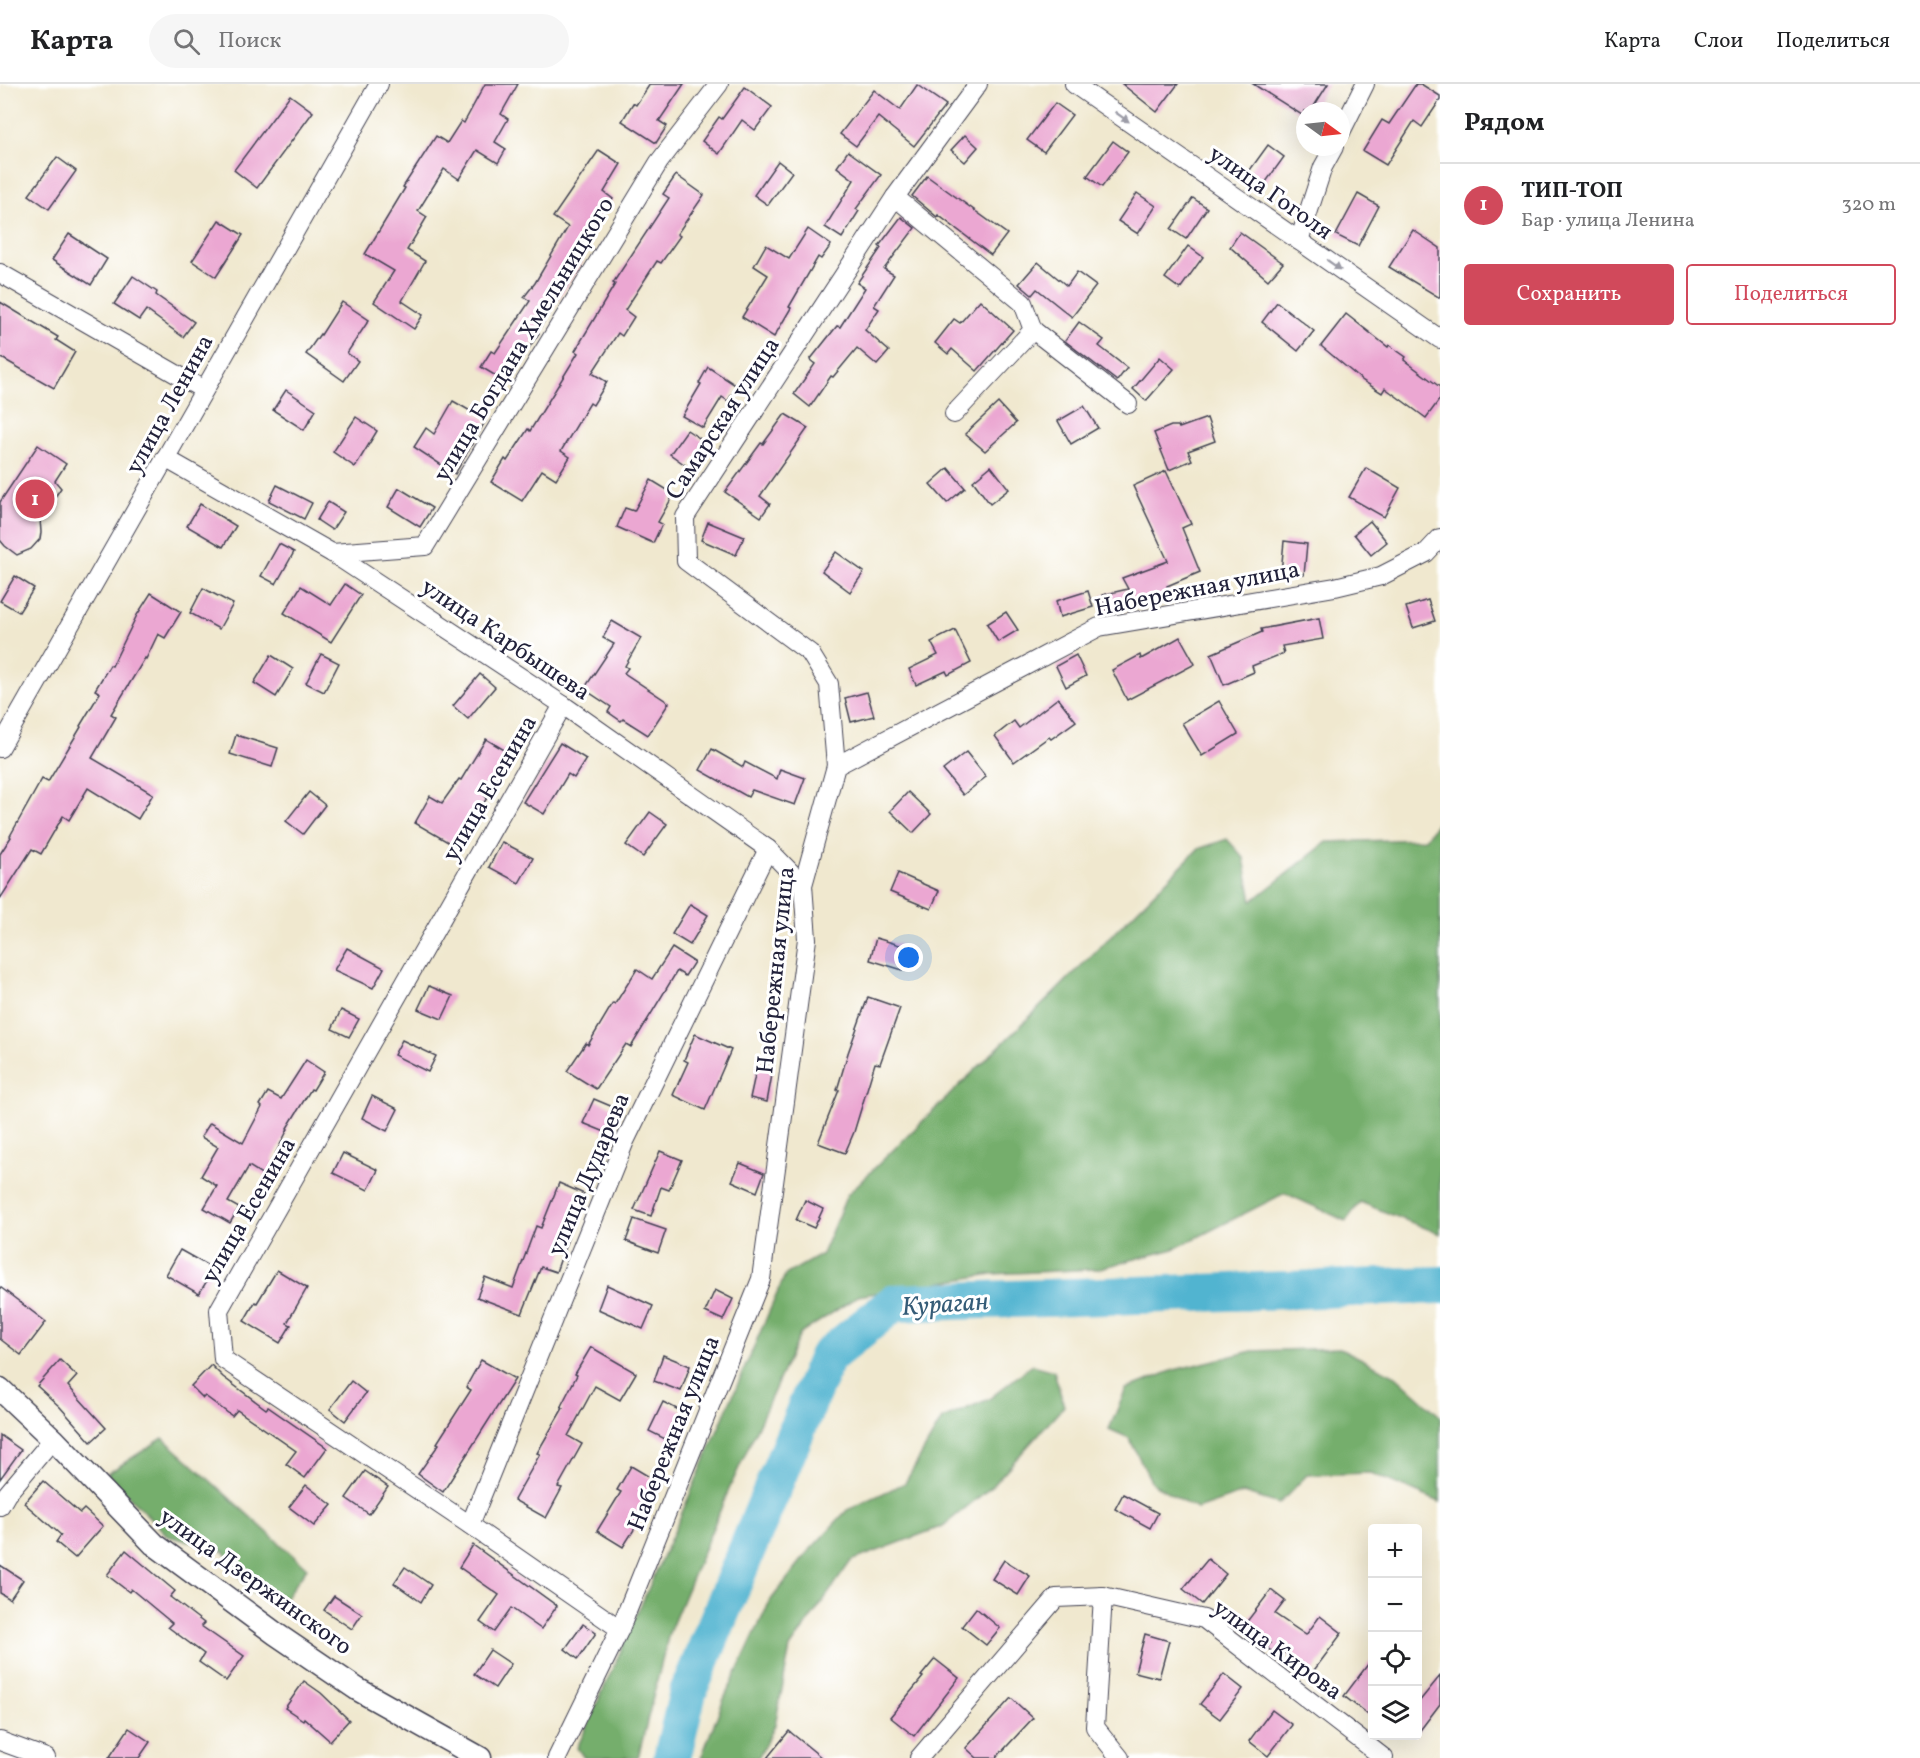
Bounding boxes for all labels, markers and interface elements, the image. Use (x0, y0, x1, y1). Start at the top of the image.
search box (149, 14, 569, 68)
text: Карта (30, 22, 113, 61)
icon: search (170, 25, 203, 58)
text: Поиск (218, 26, 281, 57)
text: Карта (1604, 27, 1661, 56)
text: Слои (1694, 27, 1743, 56)
text: Поделиться (1776, 27, 1890, 56)
north arrow (1296, 102, 1350, 156)
text: Рядом (1464, 105, 1544, 141)
one-way arrow (1114, 111, 1130, 123)
street label: улица Гоголя (1201, 138, 1339, 249)
text: ТИП-ТОП (1521, 176, 1623, 207)
street label: улица Богдана Хмельницкого (426, 191, 623, 489)
text: 1 (1479, 191, 1488, 219)
text: 320 m (1841, 191, 1896, 219)
text: Бар · улица Ленина (1521, 207, 1695, 235)
one-way arrow (1325, 259, 1341, 271)
button: Сохранить (1464, 264, 1674, 325)
button: Поделиться (1686, 264, 1896, 325)
street label: улица Ленина (118, 329, 223, 481)
street label: Самарская улица (658, 331, 789, 507)
pin: 1 (15, 476, 54, 522)
street label: Набережная улица (1092, 553, 1303, 627)
street label: улица Карбышева (413, 571, 596, 710)
street label: улица Есенина (435, 710, 546, 868)
street label: Набережная улица (749, 865, 805, 1076)
your location (894, 943, 923, 972)
street label: улица Дударева (540, 1088, 640, 1262)
street label: улица Есенина (194, 1132, 305, 1290)
water label: Кураган (900, 1284, 990, 1326)
street label: Набережная улица (620, 1331, 730, 1537)
street label: улица Дзержинского (151, 1501, 358, 1664)
map controls (1368, 1524, 1422, 1740)
button: + (1368, 1524, 1422, 1578)
button: − (1368, 1578, 1422, 1632)
street label: улица Кирова (1205, 1592, 1349, 1709)
button: locate (1368, 1632, 1422, 1686)
button: layers (1368, 1686, 1422, 1740)

